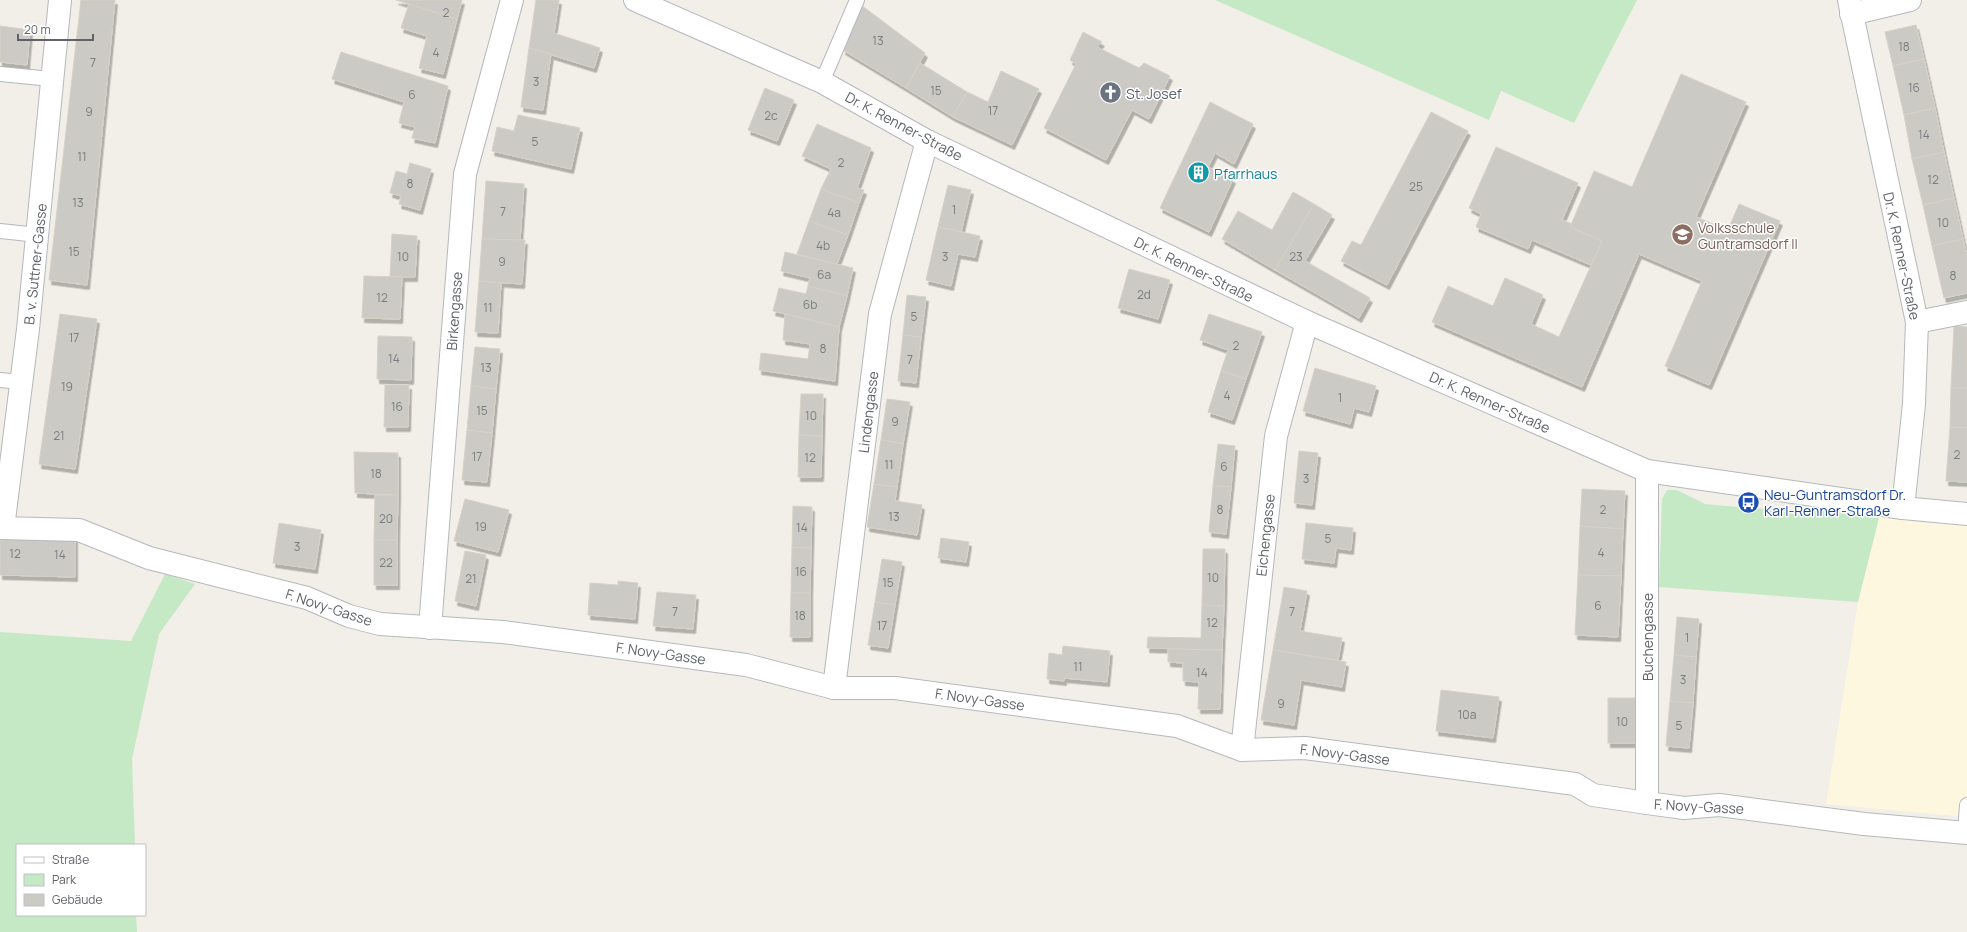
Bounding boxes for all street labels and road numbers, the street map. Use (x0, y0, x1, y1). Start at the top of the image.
street label: Dr. K. Renner-Straße (842, 87, 966, 165)
street label: Dr. K. Renner-Straße (1879, 190, 1925, 322)
street label: B. v. Suttner-Gasse (19, 202, 51, 326)
street label: Dr. K. Renner-Straße (1131, 232, 1257, 306)
street label: Birkengasse (442, 271, 466, 351)
street label: Dr. K. Renner-Straße (1427, 367, 1553, 437)
street label: Lindengasse (854, 370, 882, 454)
street label: Eichengasse (1251, 493, 1279, 577)
street label: F. Novy-Gasse (283, 584, 375, 630)
street label: Buchengasse (1638, 593, 1657, 681)
street label: F. Novy-Gasse (615, 637, 707, 669)
street label: F. Novy-Gasse (934, 683, 1026, 715)
street label: F. Novy-Gasse (1299, 739, 1391, 769)
street label: F. Novy-Gasse (1653, 794, 1745, 818)

